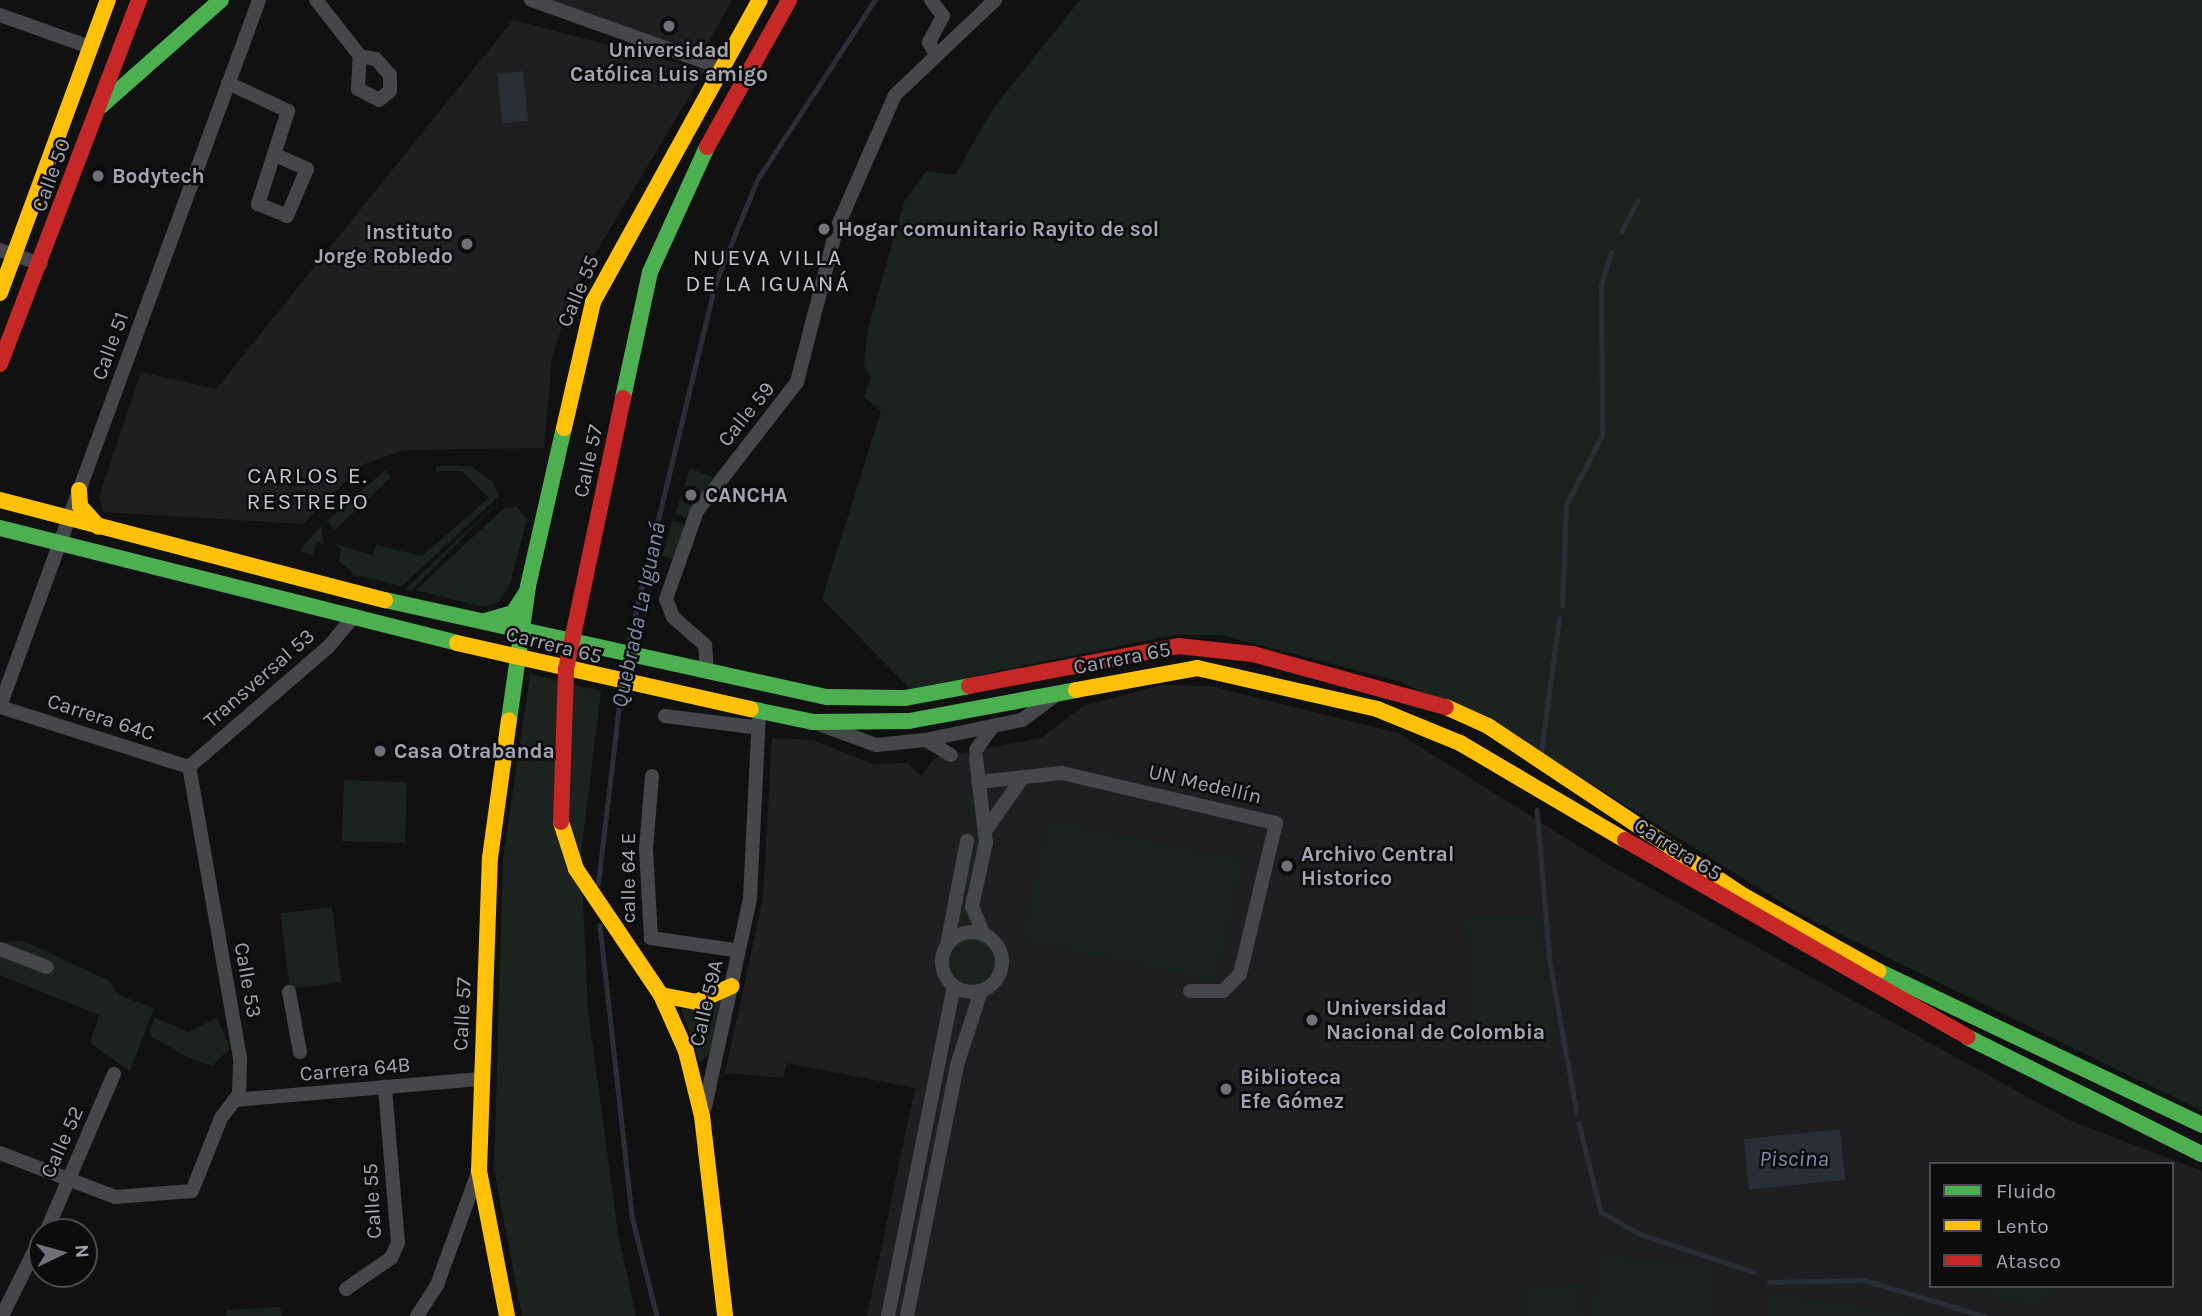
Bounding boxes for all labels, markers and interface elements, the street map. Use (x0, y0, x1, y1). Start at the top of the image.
marker: Universidad Católica Luis amigo (661, 18, 677, 34)
place label: Universidad Católica Luis amigo (570, 37, 768, 87)
street label: Calle 50 (26, 135, 76, 215)
place label: Bodytech (112, 163, 205, 189)
marker: Bodytech (90, 168, 106, 184)
place label: Hogar comunitario Rayito de sol (838, 216, 1159, 242)
place label: Instituto Jorge Robledo (314, 219, 453, 269)
marker: Hogar comunitario Rayito de sol (816, 221, 832, 237)
marker: Instituto Jorge Robledo (459, 236, 475, 252)
district label: NUEVA VILLA DE LA IGUANÁ (687, 244, 849, 298)
street label: Calle 55 (552, 251, 604, 331)
street label: Calle 51 (86, 308, 134, 384)
street label: Calle 59 (712, 377, 780, 451)
street label: Calle 57 (568, 422, 608, 500)
district label: CARLOS E. RESTREPO (247, 462, 369, 516)
place label: CANCHA (705, 482, 788, 508)
marker: CANCHA (683, 487, 699, 503)
water label: Quebrada La Iguaná (606, 520, 672, 710)
street label: Carrera 65 (503, 621, 605, 669)
street label: Transversal 53 (198, 623, 320, 733)
street label: Carrera 65 (1071, 636, 1173, 680)
street label: Carrera 64C (44, 688, 158, 746)
place label: Casa Otrabanda (394, 738, 555, 764)
marker: Casa Otrabanda (372, 743, 388, 759)
street label: UN Medellín (1146, 759, 1264, 809)
street label: Carrera 65 (1630, 812, 1726, 886)
street label: calle 64 E (615, 833, 641, 923)
place label: Archivo Central Historico (1301, 841, 1454, 891)
marker: Archivo Central Historico (1279, 858, 1295, 874)
street label: Calle 53 (229, 940, 267, 1020)
street label: Calle 59A (684, 957, 728, 1049)
street label: Calle 57 (447, 977, 477, 1051)
place label: Universidad Nacional de Colombia (1326, 995, 1545, 1045)
marker: Universidad Nacional de Colombia (1304, 1012, 1320, 1028)
street label: Carrera 64B (298, 1052, 412, 1086)
place label: Biblioteca Efe Gómez (1240, 1064, 1344, 1114)
marker: Biblioteca Efe Gómez (1218, 1081, 1234, 1097)
street label: Calle 52 (35, 1102, 89, 1182)
water label: Piscina (1759, 1145, 1829, 1173)
legend (1929, 1162, 2174, 1288)
street label: Calle 55 (357, 1163, 387, 1239)
text: Fluido (1996, 1179, 2056, 1203)
text: Lento (1996, 1214, 2049, 1238)
north arrow (28, 1218, 98, 1288)
text: N (70, 1244, 93, 1259)
text: Atasco (1996, 1249, 2061, 1273)

